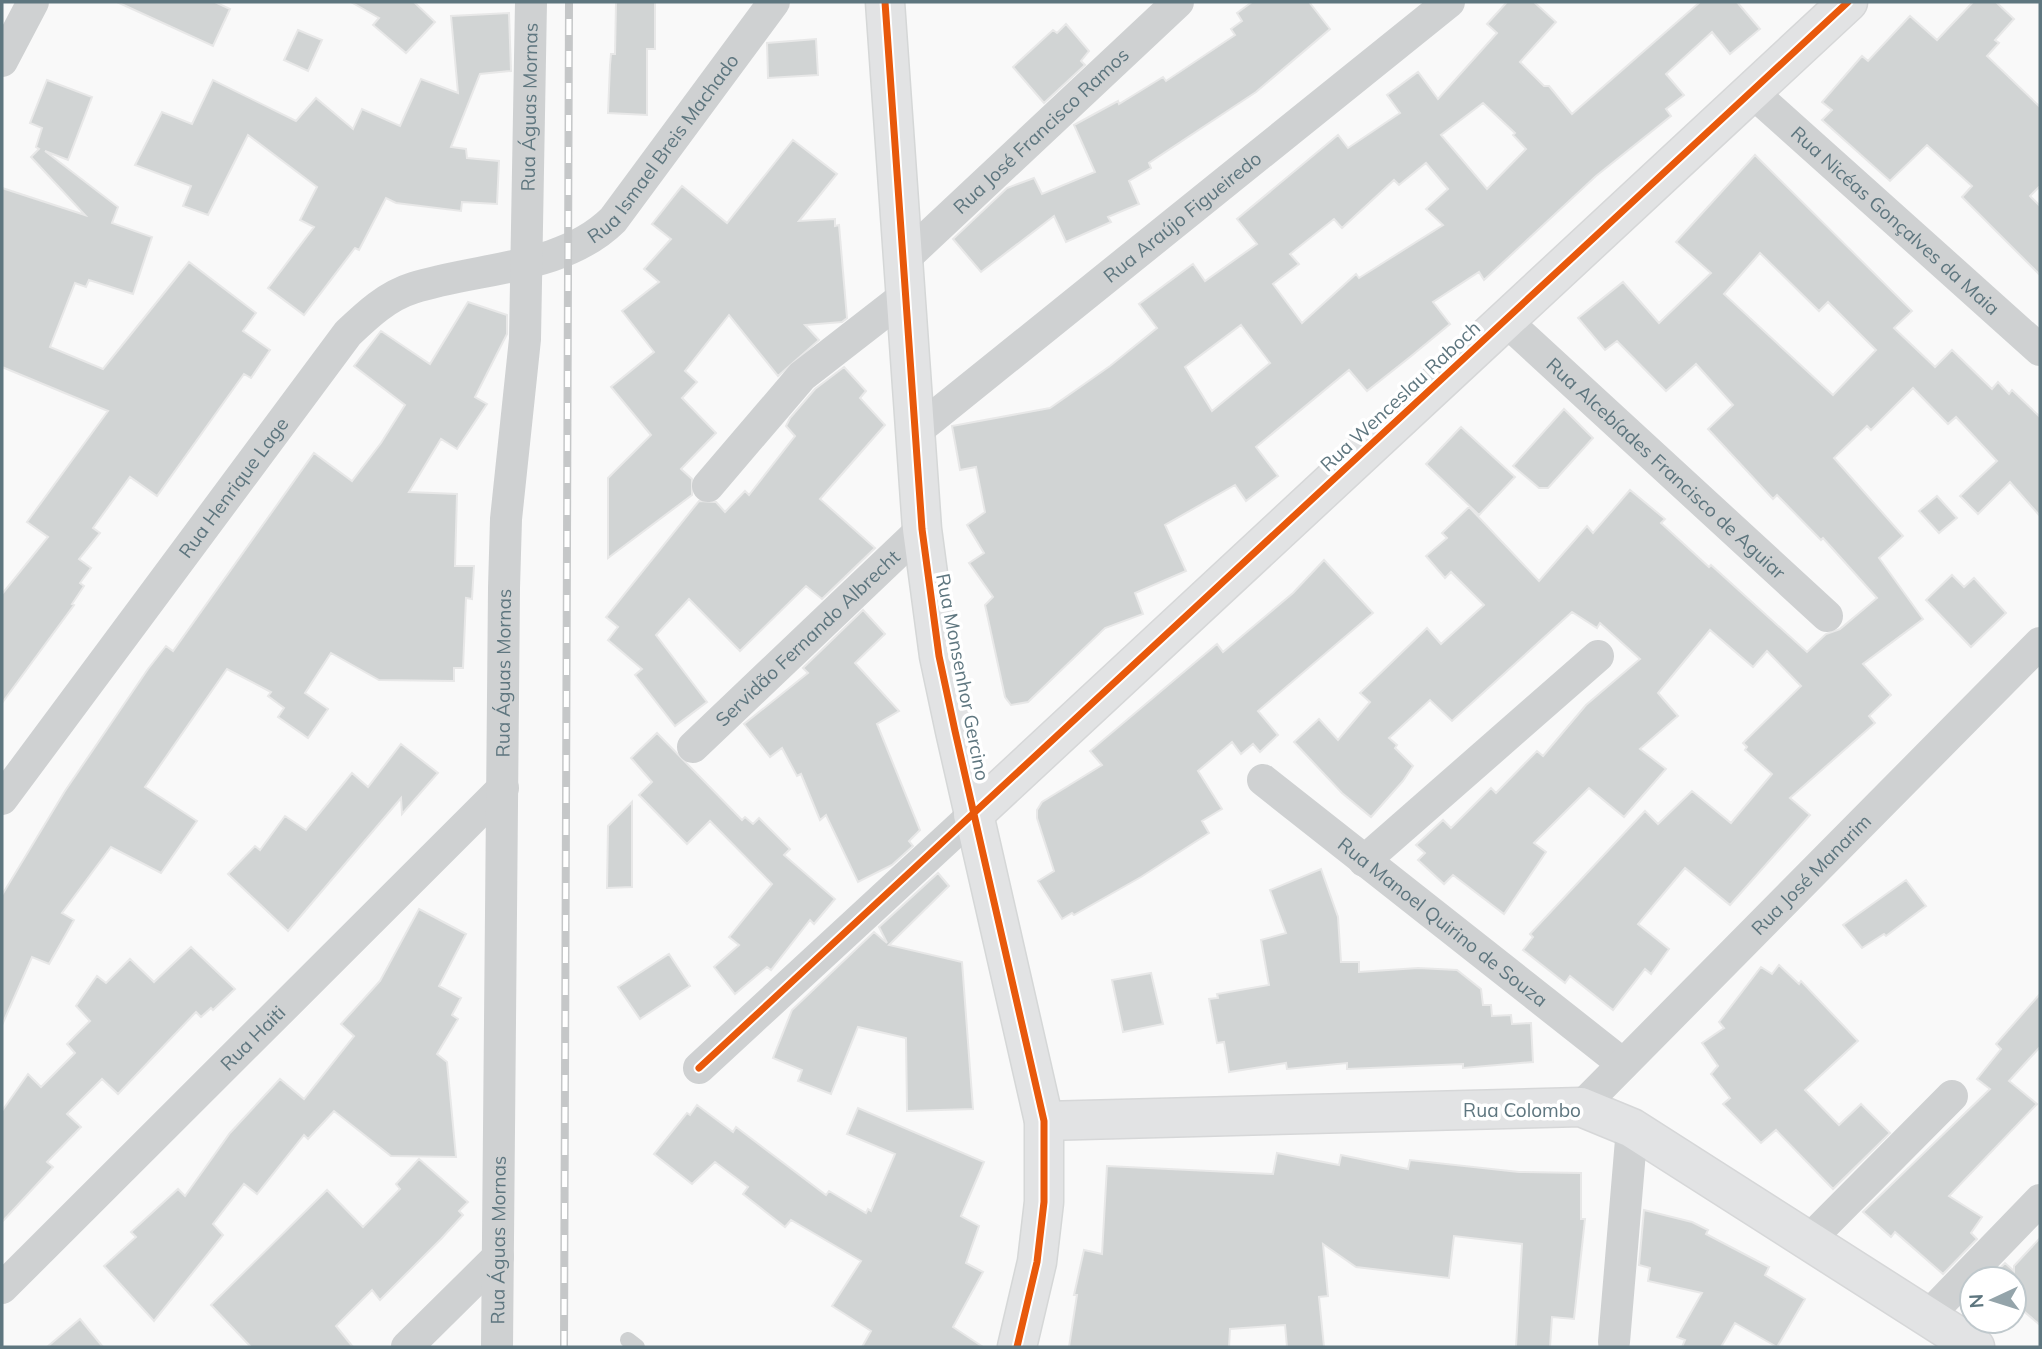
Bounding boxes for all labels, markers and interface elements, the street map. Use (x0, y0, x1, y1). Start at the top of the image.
street label: Rua Águas Mornas (516, 23, 543, 192)
street label: Rua José Francisco Ramos (948, 43, 1134, 219)
street label: Rua Ismael Breis Machado (583, 49, 744, 248)
street label: Rua Nicéas Gonçalves da Maia (1786, 121, 2005, 320)
street label: Rua Araújo Figueiredo (1098, 146, 1266, 288)
street label: Rua Wenceslau Raboch (1315, 316, 1485, 476)
street label: Rua Alcebíades Francisco de Aguiar (1542, 352, 1791, 584)
street label: Rua Henrique Lage (173, 412, 293, 563)
street label: Servidão Fernando Albrecht (710, 544, 905, 731)
street label: Rua Monsenhor Gercino (931, 571, 995, 783)
street label: Rua Águas Mornas (490, 589, 516, 757)
street label: Rua José Manarim (1746, 809, 1876, 940)
street label: Rua Manoel Quirino de Souza (1333, 832, 1552, 1012)
street label: Rua Haiti (215, 1000, 290, 1075)
street label: Rua Colombo (1463, 1098, 1581, 1122)
street label: Rua Águas Mornas (485, 1156, 511, 1324)
north arrow (1958, 1265, 2028, 1335)
text: N (1964, 1293, 1989, 1309)

